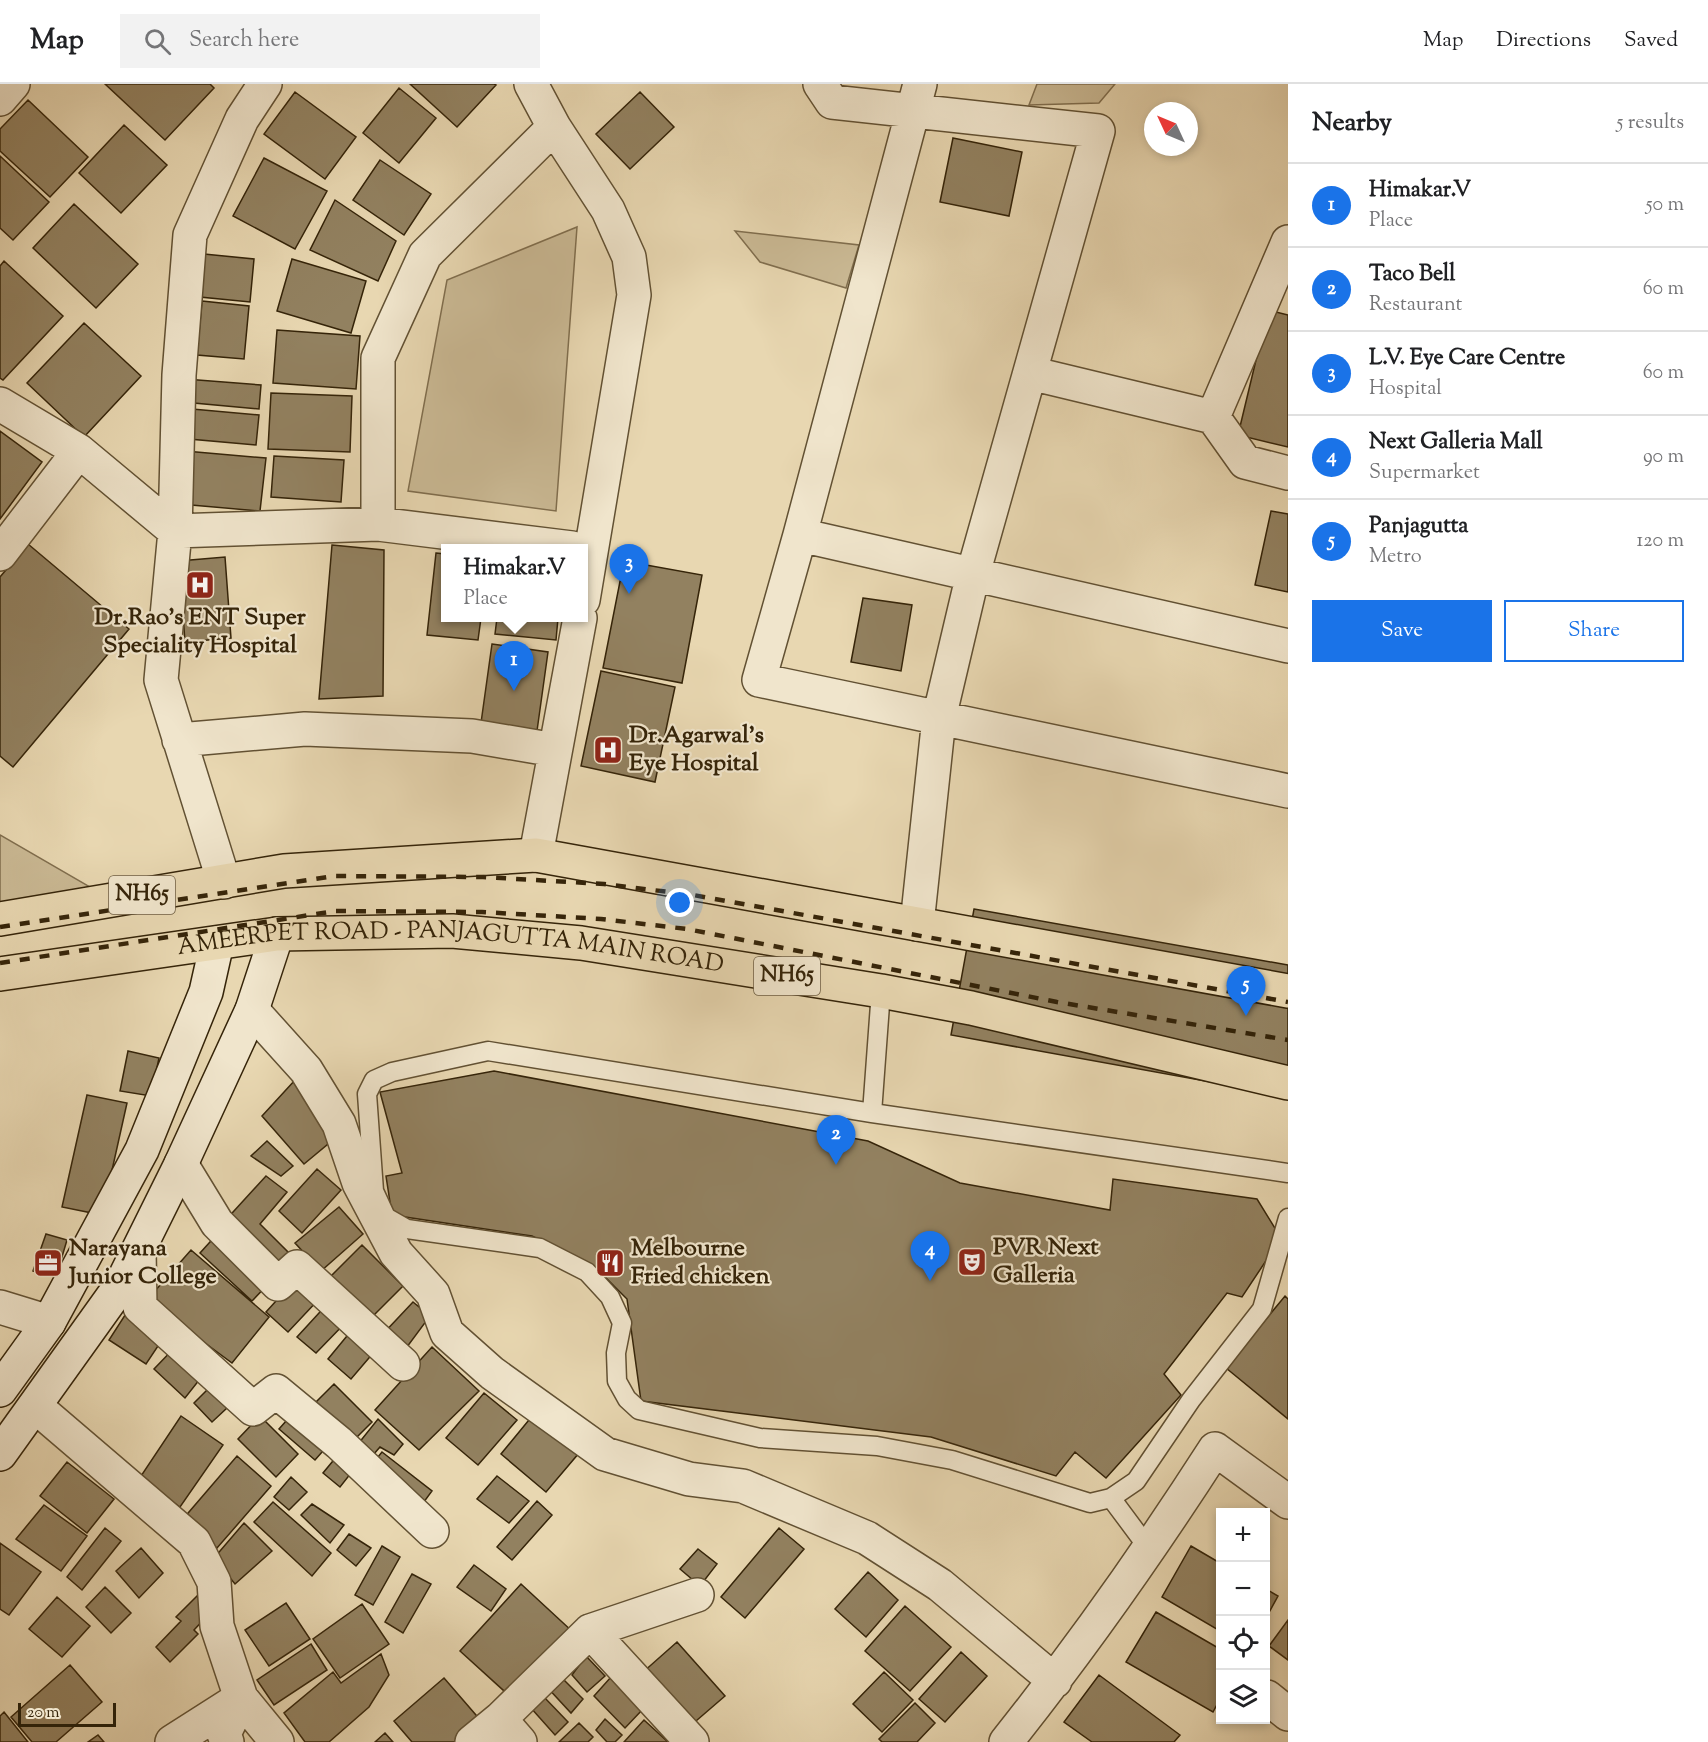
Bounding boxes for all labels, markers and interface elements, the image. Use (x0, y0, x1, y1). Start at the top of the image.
search box (120, 14, 540, 68)
text: Map (30, 21, 84, 61)
icon: search (141, 25, 174, 58)
text: Search here (189, 25, 299, 57)
text: Map (1423, 26, 1463, 56)
text: Directions (1496, 26, 1591, 56)
text: Saved (1624, 26, 1678, 56)
north arrow (1144, 102, 1198, 156)
text: Nearby (1312, 105, 1392, 142)
text: 5 results (1617, 109, 1684, 138)
text: Himakar.V (1369, 175, 1471, 207)
text: 1 (1328, 191, 1335, 220)
text: 50 m (1646, 191, 1684, 220)
text: Place (1369, 207, 1413, 236)
text: Taco Bell (1369, 259, 1455, 291)
text: 2 (1327, 275, 1336, 304)
text: 60 m (1643, 275, 1684, 304)
text: Restaurant (1369, 291, 1462, 320)
text: L.V. Eye Care Centre (1369, 343, 1565, 375)
text: 3 (1327, 359, 1336, 388)
text: 60 m (1643, 359, 1684, 388)
text: Hospital (1369, 375, 1442, 404)
text: Next Galleria Mall (1369, 427, 1543, 459)
text: 4 (1326, 443, 1337, 472)
text: 90 m (1643, 443, 1684, 472)
text: Supermarket (1369, 459, 1480, 488)
text: Panjagutta (1369, 511, 1468, 543)
text: 5 (1328, 527, 1335, 556)
text: 120 m (1636, 527, 1684, 556)
text: Metro (1369, 543, 1422, 572)
popup (441, 544, 588, 622)
pin: 3 (610, 544, 648, 594)
text: Himakar.V (464, 553, 565, 585)
hospital icon: Dr.Rao's ENT Super Speciality Hospital (184, 569, 216, 601)
text: Place (464, 585, 508, 614)
button: Save (1312, 600, 1492, 662)
button: Share (1504, 600, 1684, 662)
place label: Dr.Rao's ENT Super Speciality Hospital (94, 601, 307, 663)
pin: 1 (494, 642, 534, 691)
place label: Dr.Agarwal's Eye Hospital (629, 719, 764, 781)
hospital icon: Dr.Agarwal's Eye Hospital (592, 734, 624, 766)
road number: NH65 (109, 876, 175, 914)
your location (665, 888, 694, 917)
street label: AMEERPET ROAD - PANJAGUTTA MAIN ROAD (175, 914, 726, 983)
road number: NH65 (754, 957, 820, 995)
pin: 5 (1226, 966, 1266, 1016)
pin: 2 (816, 1116, 856, 1165)
place label: PVR Next Galleria (993, 1231, 1099, 1293)
place label: Narayana Junior College (67, 1232, 217, 1294)
place label: Melbourne Fried chicken (631, 1232, 771, 1294)
pin: 4 (910, 1232, 950, 1281)
theatre icon: PVR Next Galleria (956, 1246, 988, 1278)
office icon: Narayana Junior College (32, 1247, 64, 1279)
restaurant icon: Melbourne Fried chicken (594, 1247, 626, 1279)
map controls (1216, 1508, 1270, 1724)
button: + (1216, 1508, 1270, 1562)
button: − (1216, 1562, 1270, 1616)
button: locate (1216, 1616, 1270, 1670)
button: layers (1216, 1670, 1270, 1724)
scale bar (18, 1700, 116, 1728)
text: 20 m (27, 1702, 60, 1725)

